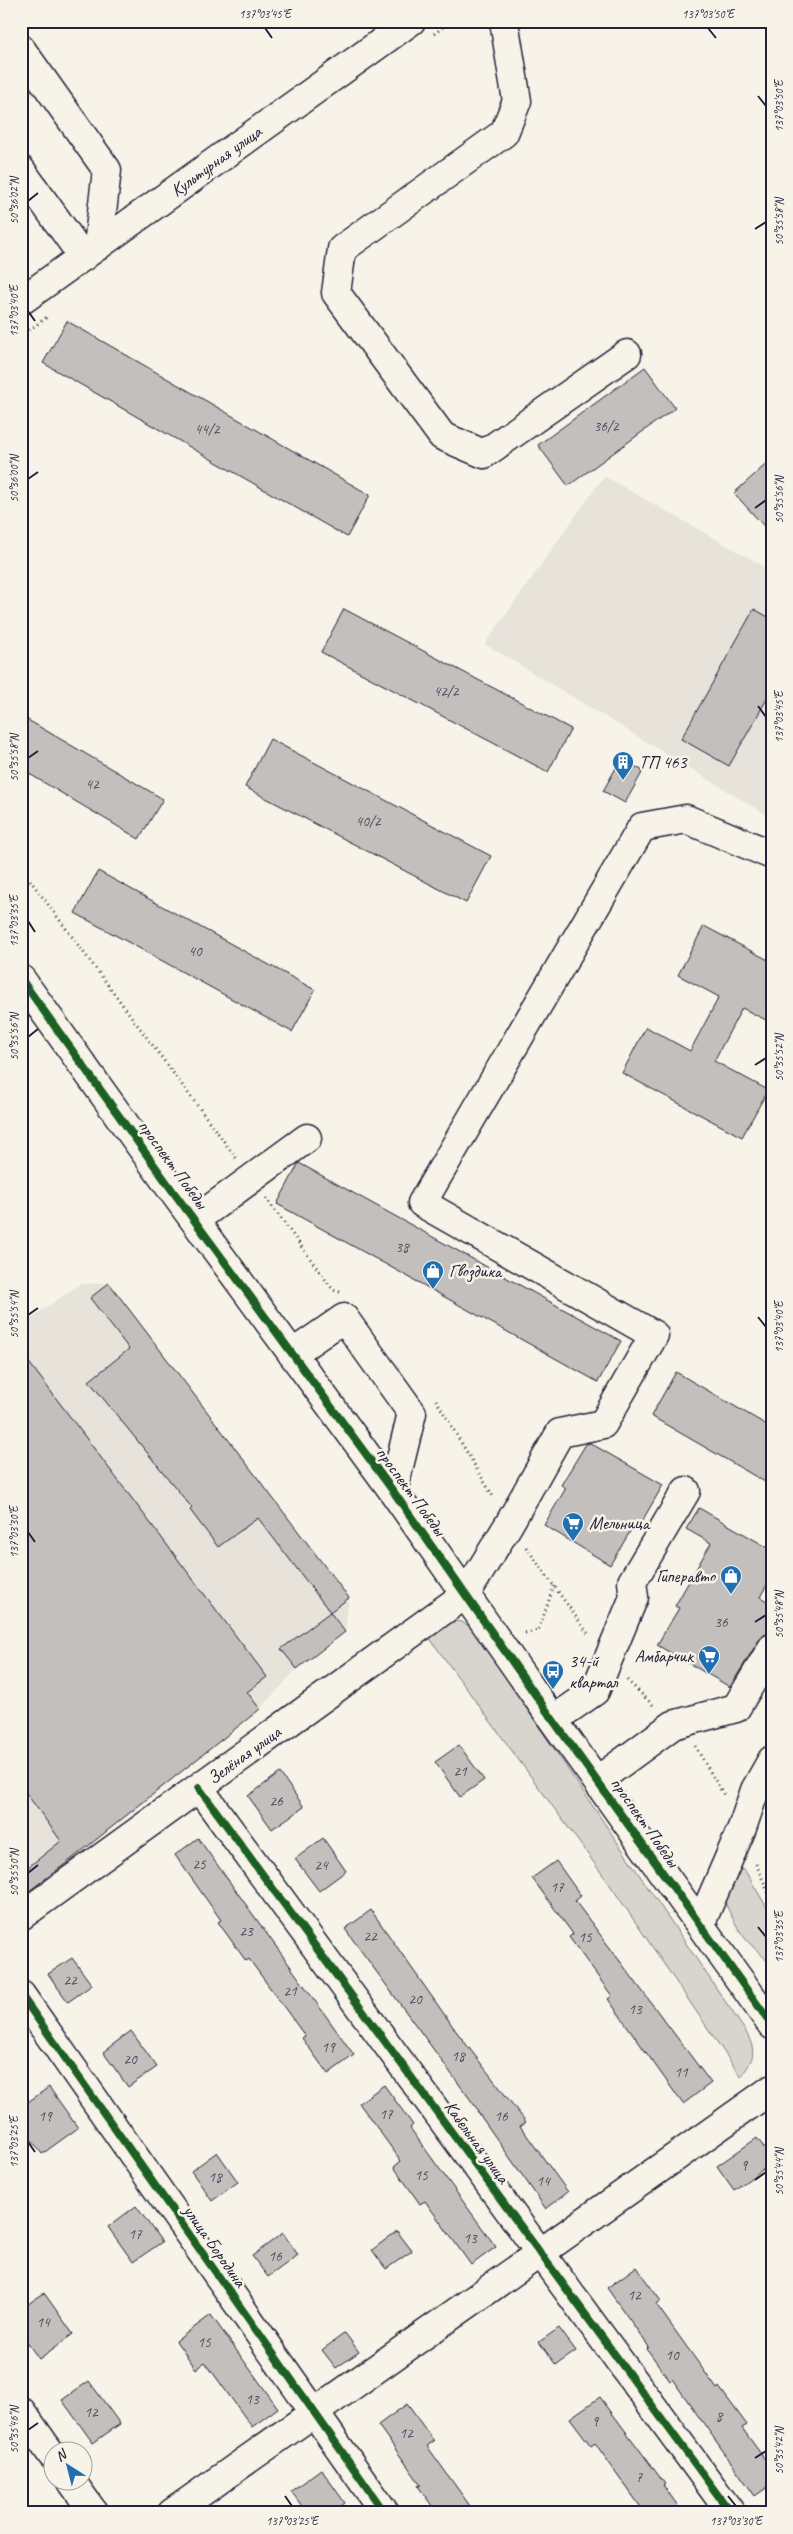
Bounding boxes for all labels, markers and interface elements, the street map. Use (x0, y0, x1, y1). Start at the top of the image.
text: 137°03'45"E (239, 6, 293, 22)
text: 137°03'50"E (682, 6, 736, 22)
text: 137°03'50"E (771, 78, 787, 132)
street label: Культурная улица (166, 120, 267, 201)
text: 50°36'02"N (6, 176, 22, 225)
text: 50°35'58"N (771, 197, 787, 246)
text: 137°03'40"E (6, 283, 22, 337)
house number: 36/2 (593, 417, 620, 436)
house number: 44/2 (194, 420, 221, 439)
text: 50°36'00"N (6, 454, 22, 503)
text: 50°35'56"N (771, 475, 787, 524)
house number: 42/2 (433, 682, 460, 701)
text: 137°03'45"E (771, 689, 787, 743)
text: 50°35'58"N (6, 733, 22, 782)
building icon: ТП 463 (611, 750, 635, 781)
place label: ТП 463 (639, 751, 689, 773)
house number: 42 (85, 775, 100, 794)
house number: 40/2 (355, 812, 382, 831)
text: 137°03'35"E (6, 893, 22, 947)
house number: 40 (188, 942, 203, 961)
text: 50°35'56"N (6, 1012, 22, 1061)
text: 50°35'52"N (771, 1033, 787, 1082)
street label: проспект Победы (133, 1115, 214, 1214)
house number: 38 (395, 1238, 410, 1257)
shop icon: Гвоздика (421, 1259, 445, 1290)
place label: Гвоздика (449, 1260, 503, 1283)
text: 50°35'54"N (6, 1290, 22, 1339)
text: 137°03'40"E (771, 1299, 787, 1353)
street label: проспект Победы (371, 1442, 452, 1541)
text: 137°03'30"E (6, 1504, 22, 1558)
supermarket icon: Мельница (561, 1511, 585, 1542)
place label: Мельница (589, 1512, 651, 1534)
shop icon: Гиперавто (719, 1564, 743, 1595)
place label: Гиперавто (656, 1565, 717, 1587)
text: 50°35'48"N (771, 1590, 787, 1639)
house number: 36 (714, 1613, 729, 1632)
supermarket icon: Амбарчик (697, 1644, 721, 1675)
place label: Амбарчик (635, 1645, 694, 1667)
place label: 34-й квартал (569, 1650, 619, 1693)
bus stop icon: 34-й квартал (541, 1659, 565, 1690)
street label: Зелёная улица (203, 1720, 286, 1789)
house number: 21 (453, 1762, 468, 1781)
street label: проспект Победы (606, 1773, 685, 1872)
house number: 26 (269, 1792, 284, 1811)
text: 50°35'50"N (6, 1848, 22, 1897)
house number: 25 (192, 1855, 207, 1874)
house number: 24 (314, 1856, 329, 1875)
house number: 17 (550, 1878, 565, 1897)
text: 137°03'35"E (771, 1909, 787, 1963)
house number: 23 (239, 1922, 254, 1941)
house number: 22 (363, 1927, 378, 1946)
house number: 15 (578, 1928, 593, 1947)
house number: 22 (63, 1971, 78, 1990)
house number: 21 (283, 1982, 298, 2001)
house number: 20 (408, 1990, 423, 2009)
house number: 13 (628, 2000, 643, 2019)
house number: 19 (321, 2038, 336, 2057)
house number: 18 (451, 2047, 466, 2066)
house number: 20 (123, 2050, 138, 2069)
house number: 11 (674, 2063, 689, 2082)
street label: Кабельная улица (440, 2096, 515, 2189)
house number: 17 (379, 2105, 394, 2124)
house number: 19 (38, 2107, 53, 2126)
house number: 16 (494, 2107, 509, 2126)
text: 137°03'25"E (6, 2114, 22, 2168)
text: 50°35'44"N (771, 2147, 787, 2196)
house number: 9 (741, 2156, 749, 2175)
house number: 15 (414, 2166, 429, 2185)
house number: 18 (208, 2168, 223, 2187)
house number: 14 (536, 2172, 551, 2191)
street label: улица Бородина (178, 2200, 252, 2292)
house number: 17 (128, 2225, 143, 2244)
house number: 13 (463, 2229, 478, 2248)
house number: 16 (268, 2247, 283, 2266)
house number: 12 (627, 2286, 642, 2305)
house number: 14 (36, 2313, 51, 2332)
house number: 15 (197, 2333, 212, 2352)
house number: 10 (665, 2346, 680, 2365)
house number: 13 (245, 2390, 260, 2409)
house number: 12 (84, 2403, 99, 2422)
text: 50°35'46"N (6, 2405, 22, 2454)
house number: 8 (716, 2407, 724, 2426)
house number: 9 (592, 2412, 600, 2431)
house number: 12 (399, 2424, 414, 2443)
text: 50°35'42"N (771, 2426, 787, 2475)
north arrow (42, 2442, 92, 2492)
text: N (52, 2445, 71, 2465)
house number: 7 (636, 2468, 644, 2487)
text: 137°03'25"E (266, 2513, 320, 2529)
text: 137°03'30"E (710, 2513, 764, 2529)

